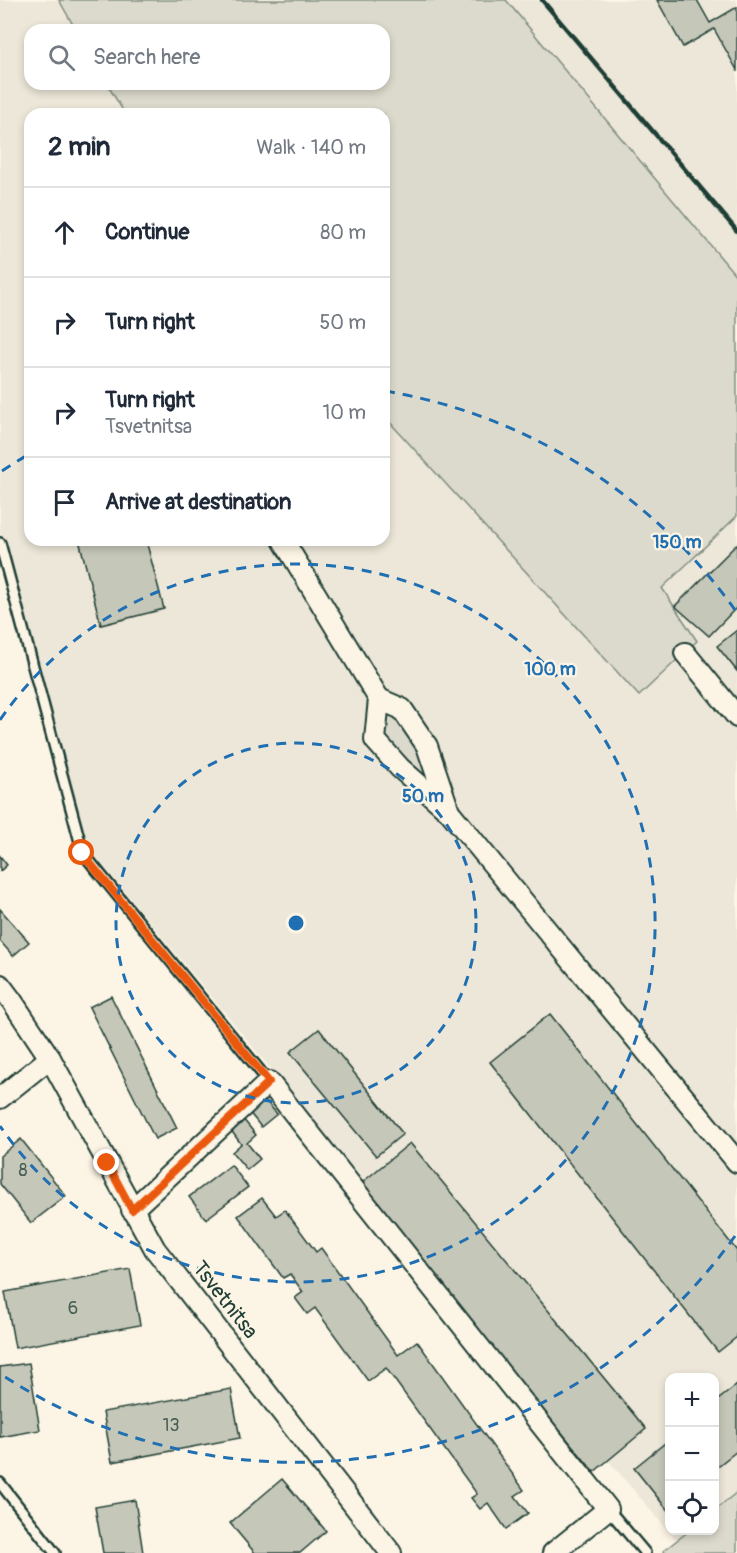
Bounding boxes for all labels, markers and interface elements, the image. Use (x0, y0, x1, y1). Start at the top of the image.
search box (24, 24, 390, 90)
icon: search (45, 41, 78, 74)
text: Search here (93, 43, 200, 71)
text: 2 min (48, 131, 110, 163)
text: Walk · 140 m (256, 135, 366, 160)
icon: ahead (48, 216, 81, 249)
text: Continue (105, 218, 189, 246)
text: 80 m (320, 220, 366, 245)
icon: right (48, 306, 81, 339)
text: Turn right (105, 308, 195, 336)
text: 50 m (319, 310, 366, 335)
text: Turn right (105, 386, 195, 414)
icon: right (48, 396, 81, 429)
text: 10 m (322, 400, 366, 425)
text: Tsvetnitsa (105, 414, 192, 439)
icon: arrive (48, 486, 81, 519)
text: Arrive at destination (105, 488, 291, 516)
text: 150 m (653, 531, 702, 554)
text: 100 m (524, 658, 576, 681)
text: 50 m (402, 785, 444, 808)
route start (68, 839, 94, 865)
centre of rings (286, 913, 306, 933)
route end (93, 1149, 119, 1175)
house number: 8 (18, 1159, 28, 1182)
street label: Tsvetnitsa (186, 1256, 264, 1344)
house number: 6 (68, 1297, 78, 1320)
map controls (665, 1373, 719, 1535)
button: + (665, 1373, 719, 1427)
house number: 13 (162, 1414, 180, 1437)
button: − (665, 1427, 719, 1481)
button: locate (665, 1481, 719, 1535)

